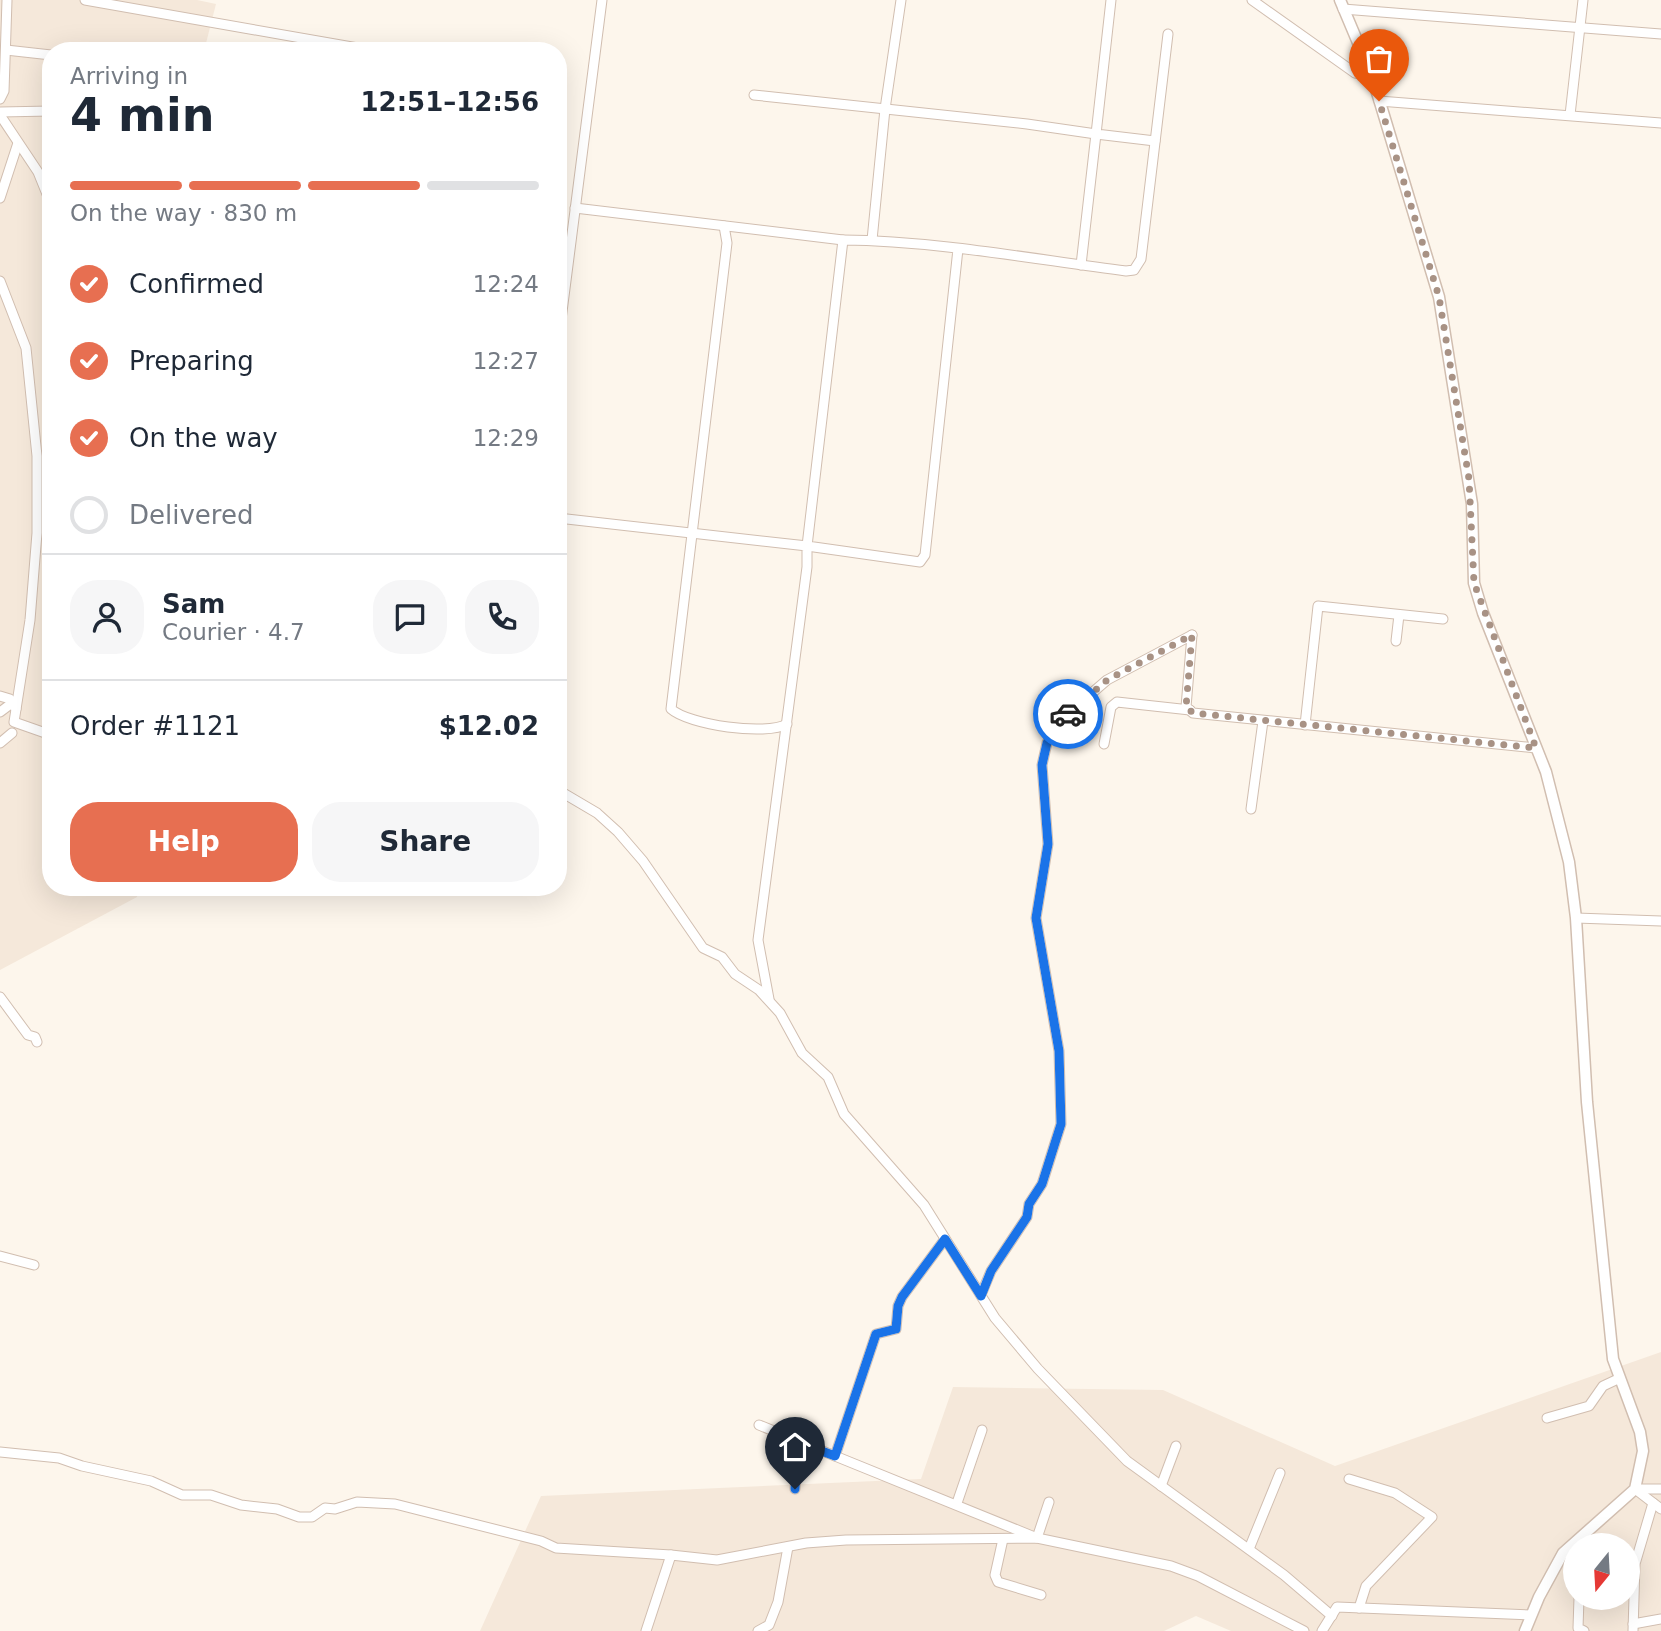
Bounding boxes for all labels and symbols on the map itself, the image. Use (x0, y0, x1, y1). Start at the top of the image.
pin (1349, 29, 1409, 101)
courier (1033, 679, 1103, 749)
pin (765, 1417, 825, 1489)
north arrow (1563, 1533, 1640, 1610)

